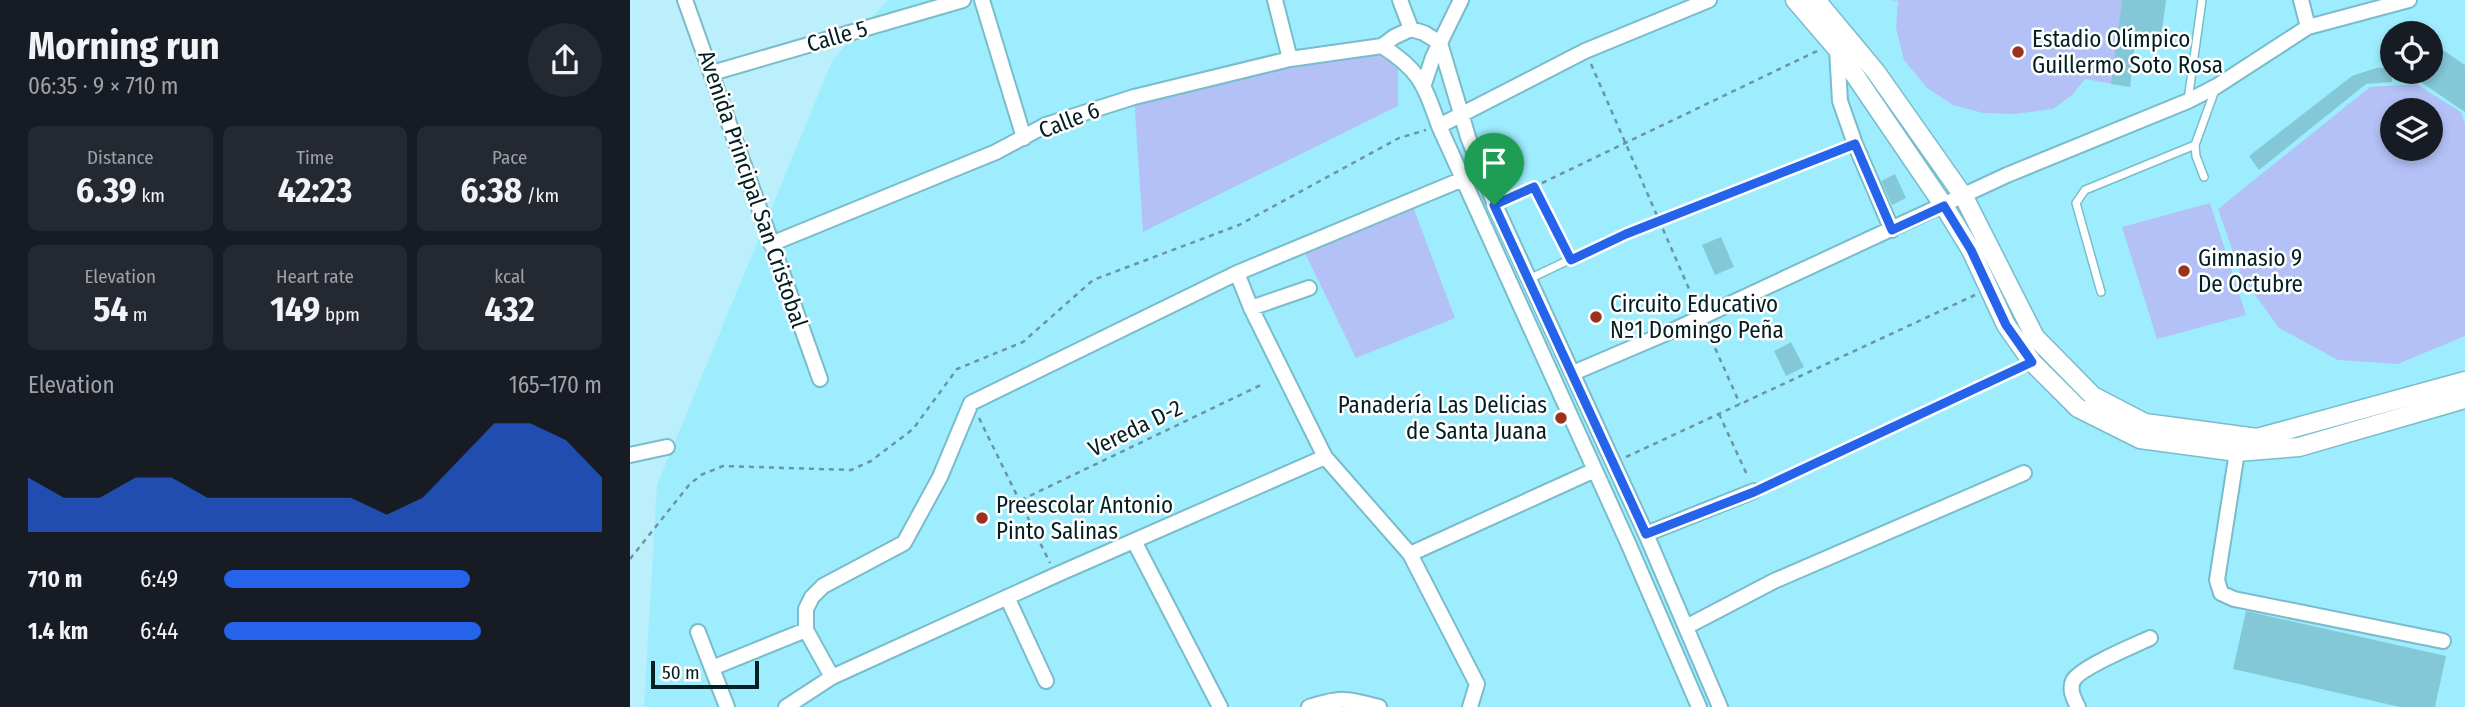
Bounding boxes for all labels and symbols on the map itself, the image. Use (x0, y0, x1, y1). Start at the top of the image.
street label: Calle 5 (803, 14, 871, 58)
place label: Estadio Olímpico Guillermo Soto Rosa (2032, 25, 2223, 79)
marker: Estadio Olímpico Guillermo Soto Rosa (2010, 44, 2026, 60)
street label: Avenida Principal San Cristobal (692, 46, 814, 332)
street label: Calle 6 (1035, 96, 1103, 144)
pin (1464, 133, 1524, 205)
place label: Gimnasio 9 De Octubre (2198, 244, 2303, 298)
marker: Gimnasio 9 De Octubre (2176, 263, 2192, 279)
place label: Circuito Educativo Nº1 Domingo Peña (1610, 290, 1784, 344)
marker: Circuito Educativo Nº1 Domingo Peña (1588, 309, 1604, 325)
place label: Panadería Las Delicias de Santa Juana (1338, 391, 1547, 445)
street label: Vereda D-2 (1084, 393, 1186, 463)
marker: Panadería Las Delicias de Santa Juana (1553, 410, 1569, 426)
place label: Preescolar Antonio Pinto Salinas (996, 491, 1173, 545)
marker: Preescolar Antonio Pinto Salinas (974, 510, 990, 526)
scale bar (651, 658, 760, 690)

